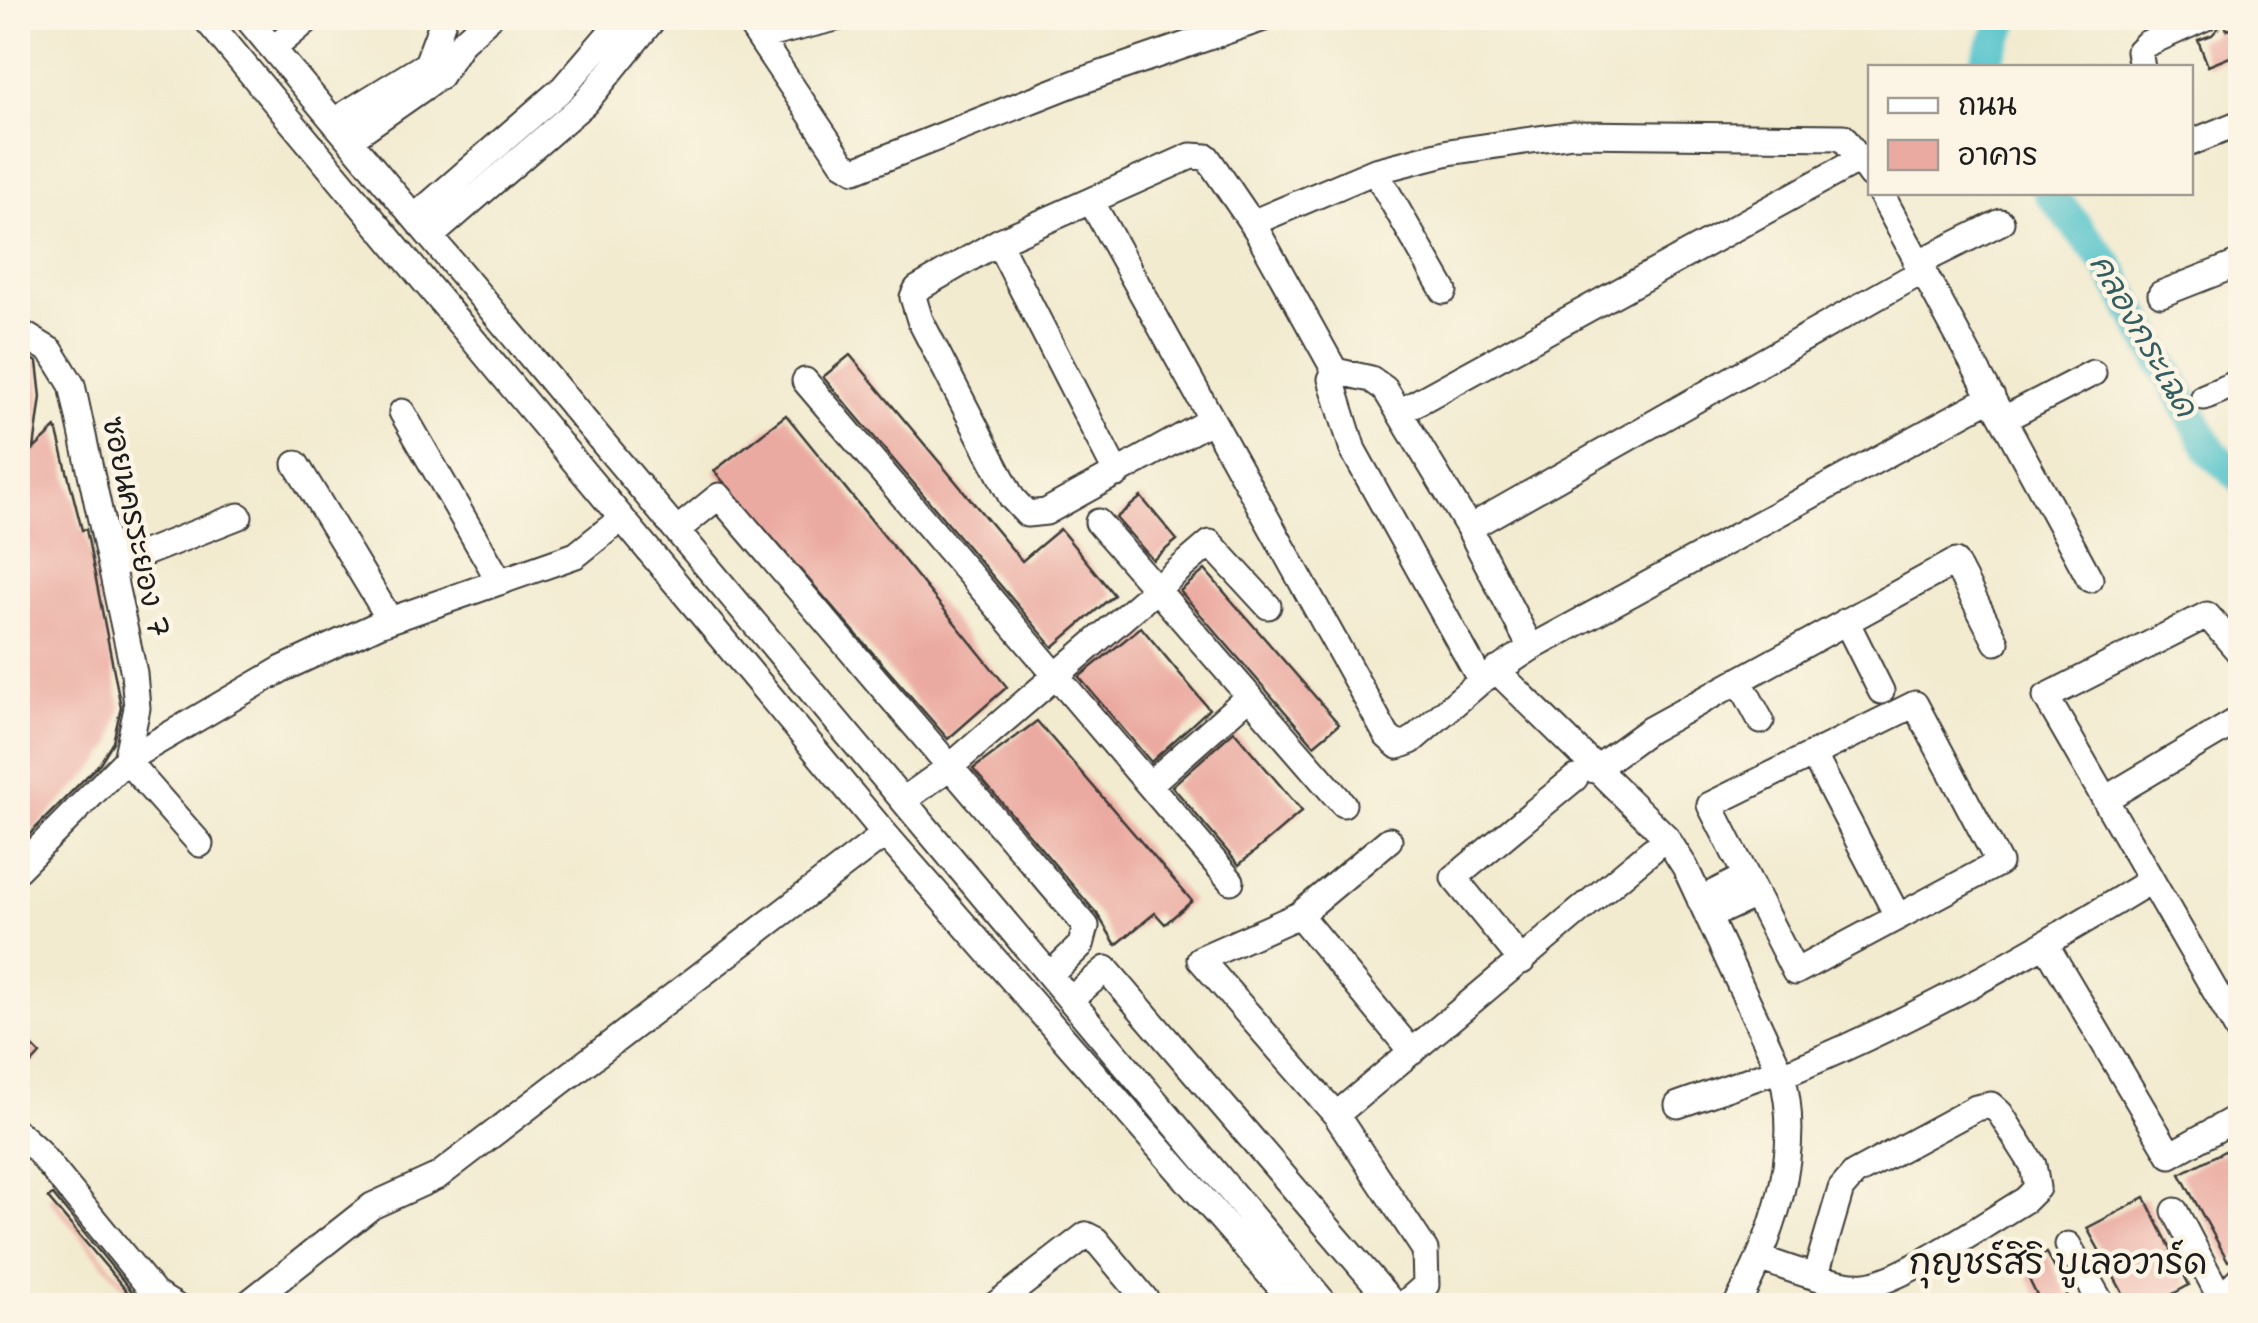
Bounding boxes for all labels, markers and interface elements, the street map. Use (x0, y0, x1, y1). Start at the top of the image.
legend (1868, 65, 2193, 195)
text: ถนน (1958, 84, 2017, 125)
text: อาคาร (1958, 134, 2038, 175)
water label: คลองกระเฉด (2081, 246, 2209, 425)
street label: ซอยนครระยอง 7 (93, 413, 180, 641)
district label: กุญชร์สิริ บูเลอวาร์ด (1909, 1238, 2207, 1289)

